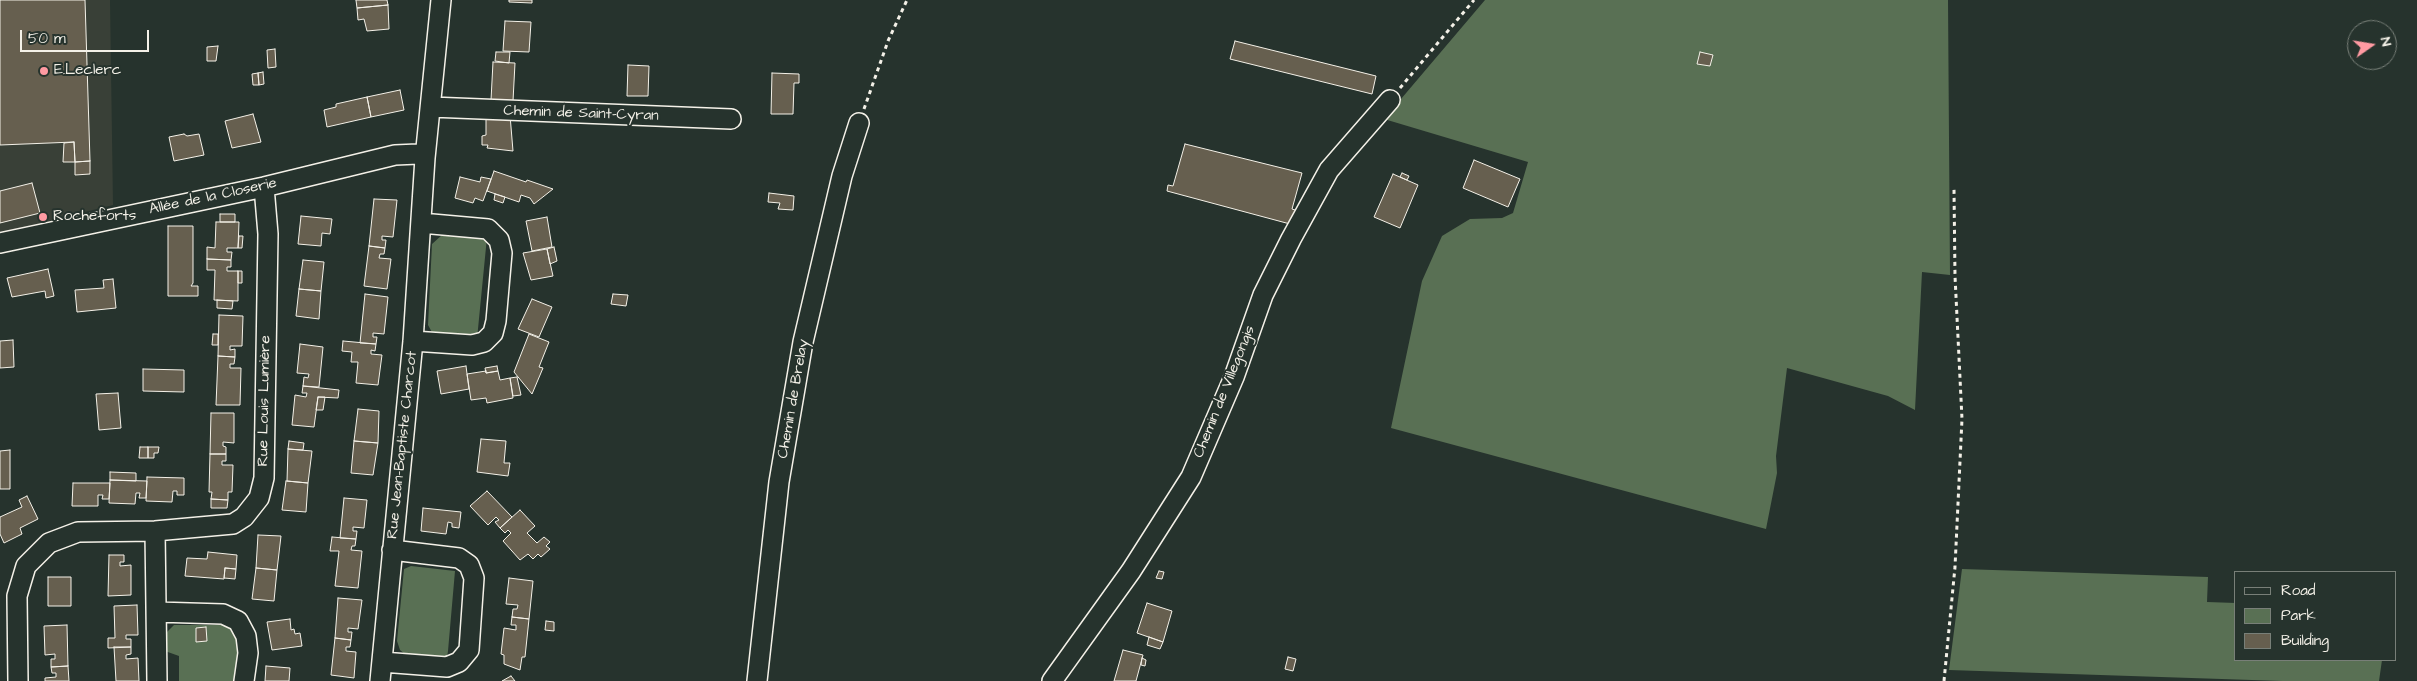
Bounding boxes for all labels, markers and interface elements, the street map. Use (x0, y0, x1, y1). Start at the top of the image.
scale bar (22, 20, 151, 52)
north arrow (2347, 20, 2397, 70)
text: 50 m (28, 28, 66, 49)
text: N (2375, 35, 2396, 48)
place label: E.Leclerc (54, 62, 121, 80)
marker: E.Leclerc (38, 65, 50, 77)
street label: Chemin de Saint-Cyran (503, 102, 659, 126)
street label: Allée de la Closerie (148, 175, 278, 219)
place label: Rocheforts (53, 208, 136, 226)
marker: Rocheforts (37, 211, 49, 223)
street label: Chemin de Villegongis (1190, 323, 1260, 461)
street label: Rue Louis Lumière (255, 335, 275, 467)
street label: Chemin de Brelay (775, 338, 813, 460)
street label: Rue Jean-Baptiste Charcot (384, 350, 422, 540)
legend (2234, 571, 2397, 661)
text: Road (2281, 580, 2315, 601)
text: Park (2281, 605, 2316, 626)
text: Building (2281, 630, 2329, 651)

